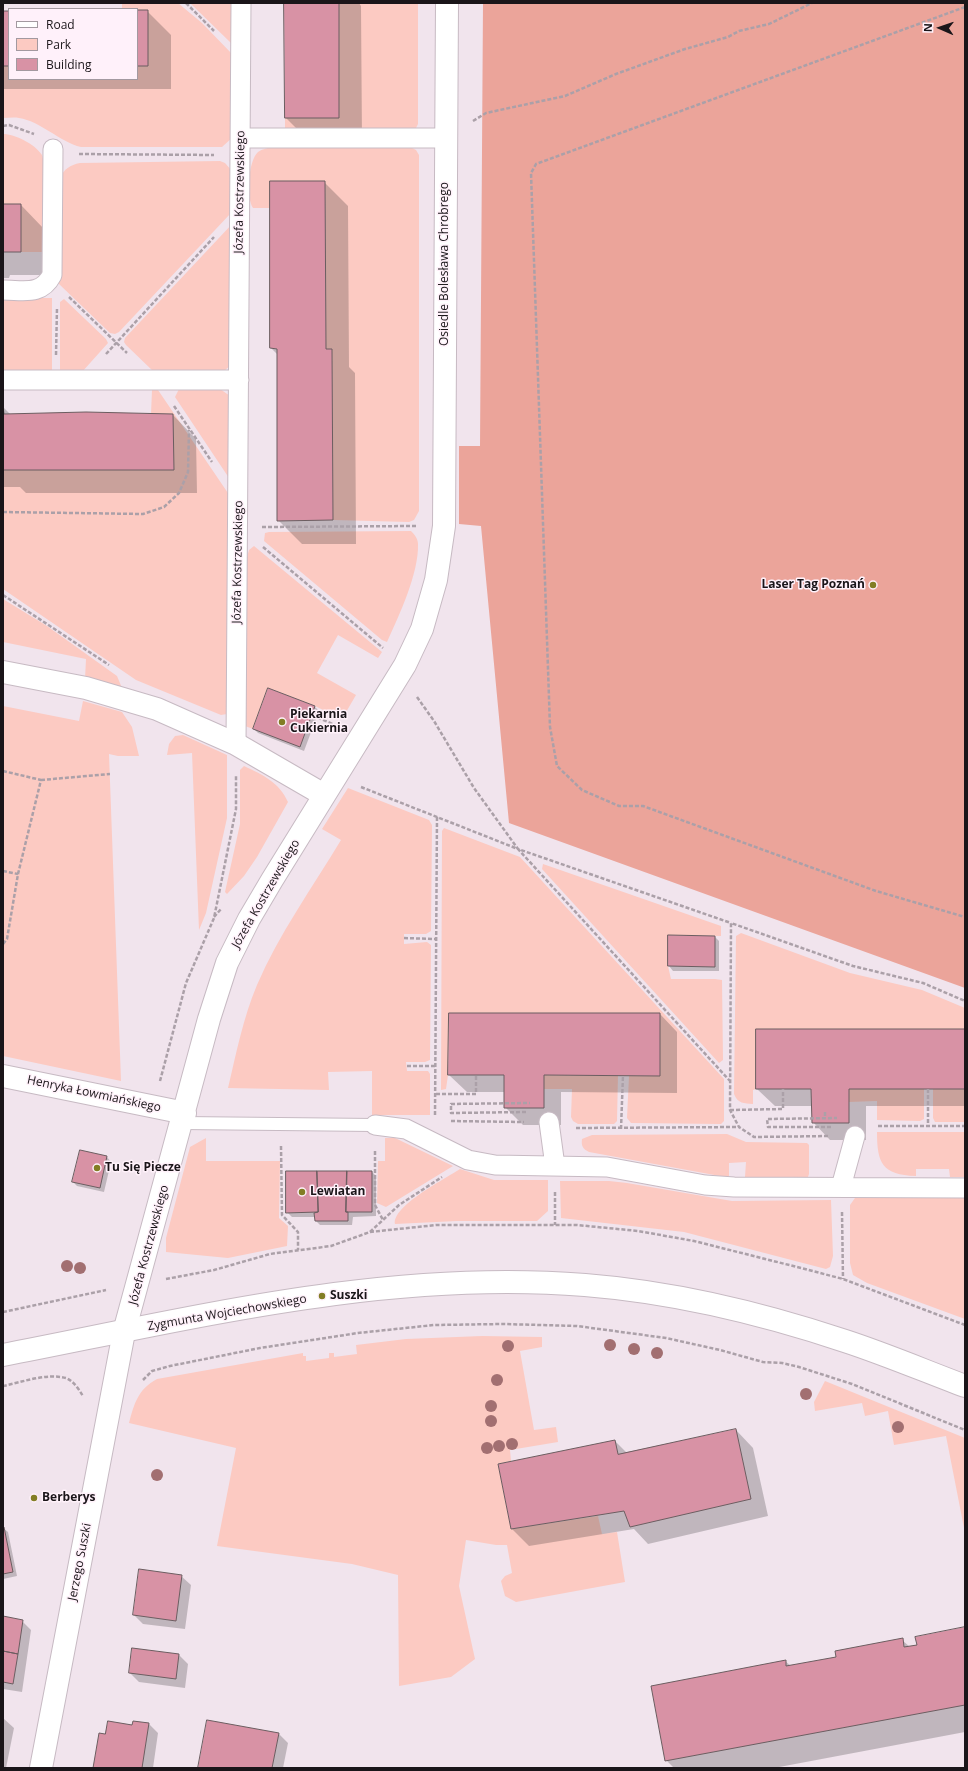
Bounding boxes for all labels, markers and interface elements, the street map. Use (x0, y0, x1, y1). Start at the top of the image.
legend (8, 8, 138, 80)
north arrow (920, 8, 960, 48)
text: Road (46, 16, 75, 33)
text: N (920, 23, 935, 32)
text: Park (46, 36, 71, 53)
text: Building (46, 56, 91, 73)
street label: Józefa Kostrzewskiego (232, 130, 248, 254)
street label: Osiedle Bolesława Chrobrego (438, 182, 452, 346)
street label: Józefa Kostrzewskiego (230, 500, 246, 624)
place label: Laser Tag Poznań (761, 578, 865, 592)
marker: Laser Tag Poznań (868, 580, 878, 590)
place label: Piekarnia Cukiernia (290, 708, 348, 736)
marker: Piekarnia Cukiernia (277, 717, 287, 727)
street label: Józefa Kostrzewskiego (229, 837, 303, 951)
street label: Henryka Łowmiańskiego (26, 1073, 162, 1115)
place label: Tu Się Piecze (105, 1161, 181, 1175)
marker: Tu Się Piecze (92, 1163, 102, 1173)
street label: Józefa Kostrzewskiego (126, 1184, 172, 1306)
place label: Lewiatan (310, 1185, 365, 1199)
marker: Lewiatan (297, 1187, 307, 1197)
place label: Suszki (330, 1289, 367, 1303)
marker: Suszki (317, 1291, 327, 1301)
street label: Zygmunta Wojciechowskiego (146, 1292, 308, 1334)
place label: Berberys (42, 1491, 96, 1505)
marker: Berberys (29, 1493, 39, 1503)
street label: Jerzego Suszki (65, 1522, 95, 1602)

